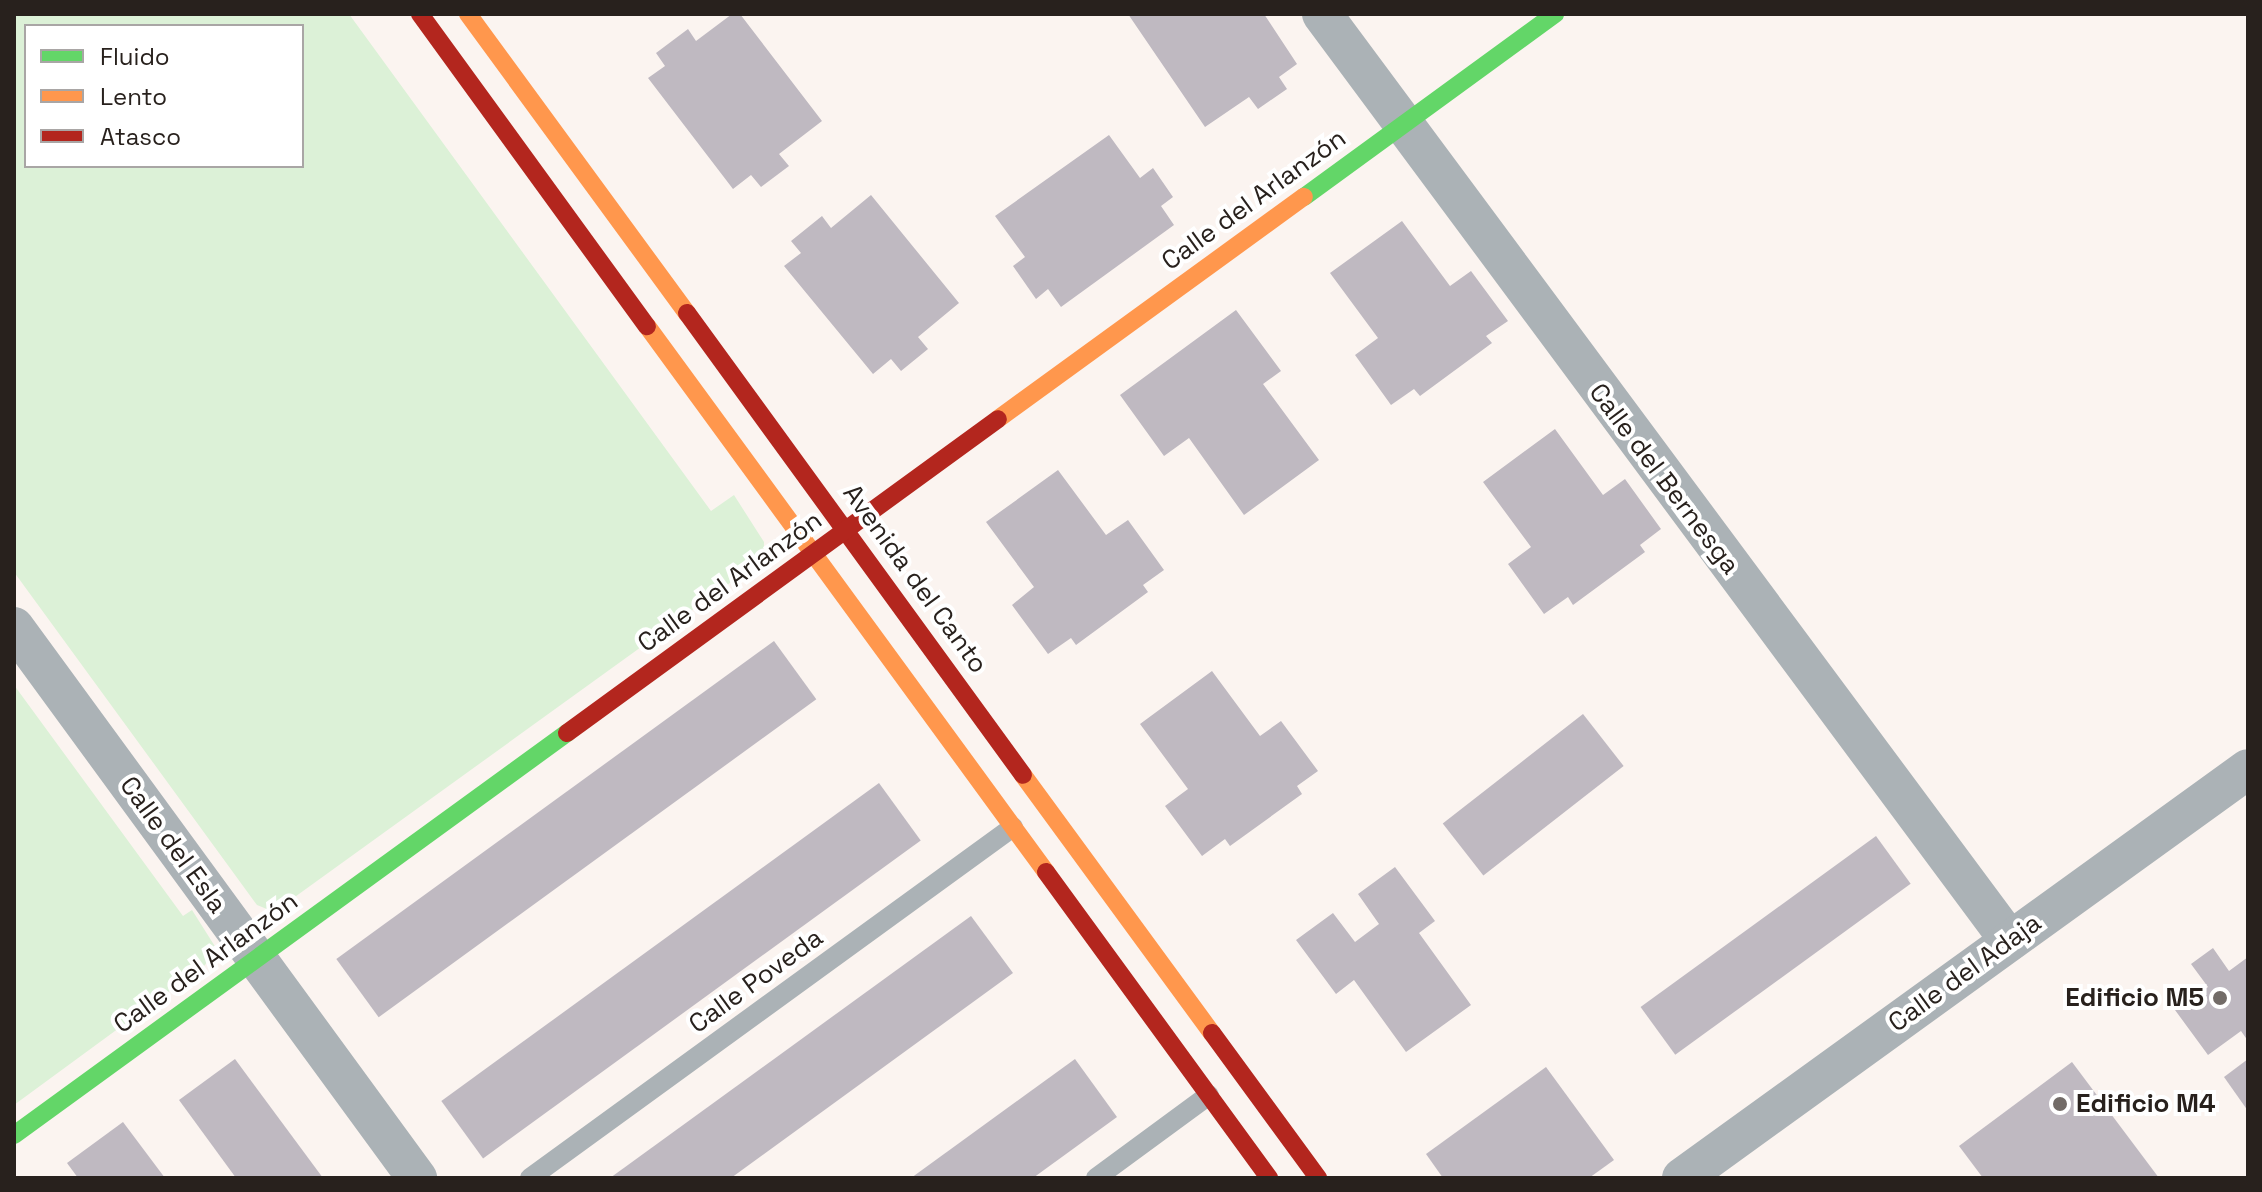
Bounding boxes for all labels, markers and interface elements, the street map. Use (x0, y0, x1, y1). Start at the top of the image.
legend (24, 24, 304, 168)
text: Fluido (100, 41, 170, 72)
text: Lento (100, 81, 167, 112)
text: Atasco (100, 121, 181, 152)
street label: Calle del Arlanzón (1156, 123, 1352, 277)
street label: Calle del Bernesga (1582, 377, 1746, 581)
street label: Avenida del Canto (836, 479, 994, 679)
street label: Calle del Arlanzón (632, 505, 828, 659)
street label: Calle del Esla (113, 771, 233, 919)
street label: Calle del Arlanzón (108, 886, 304, 1040)
street label: Calle del Adaja (1883, 907, 2047, 1039)
street label: Calle Poveda (683, 922, 829, 1040)
place label: Edificio M5 (2065, 982, 2204, 1014)
marker: Edificio M5 (2211, 989, 2229, 1007)
place label: Edificio M4 (2076, 1088, 2216, 1120)
marker: Edificio M4 (2051, 1095, 2069, 1113)

